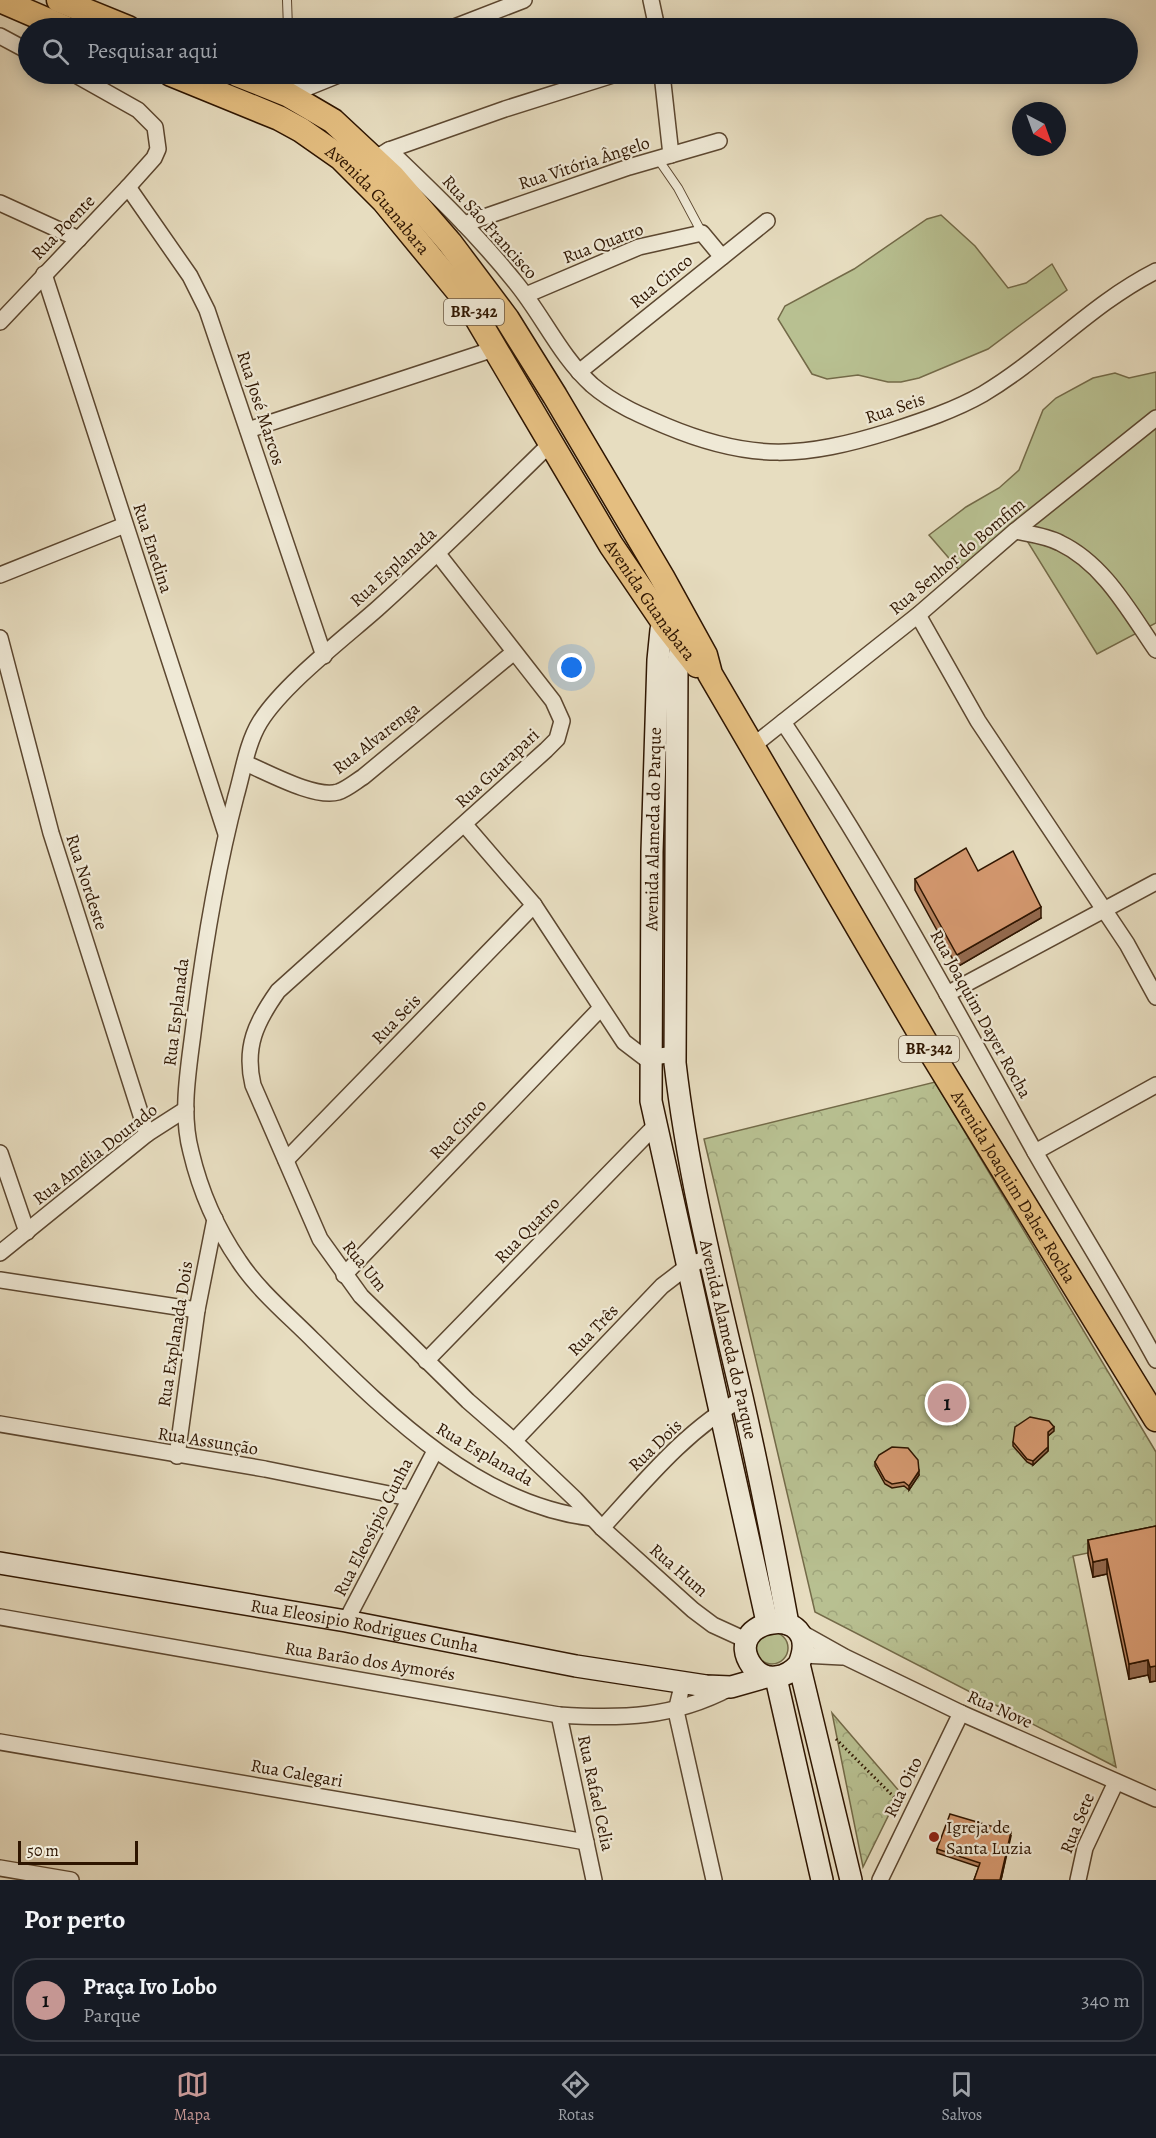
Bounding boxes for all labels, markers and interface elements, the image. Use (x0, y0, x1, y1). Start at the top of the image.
search box (18, 18, 1138, 84)
icon: search (39, 35, 72, 68)
text: Pesquisar aqui (87, 36, 218, 66)
north arrow (1012, 102, 1066, 156)
street label: Rua Vitória Ângelo (515, 130, 653, 196)
street label: Avenida Guanabara (320, 138, 436, 260)
street label: Rua São Francisco (437, 170, 543, 284)
street label: Rua Poente (26, 189, 100, 265)
street label: Rua Quatro (559, 217, 647, 269)
street label: Rua Cinco (625, 248, 697, 314)
road number: BR-342 (444, 299, 504, 325)
street label: Rua José Marcos (231, 348, 291, 468)
street label: Rua Seis (862, 387, 928, 429)
street label: Rua Senhor do Bomfim (884, 492, 1030, 620)
street label: Rua Enedina (127, 500, 179, 597)
street label: Rua Esplanada (345, 521, 442, 612)
street label: Avenida Guanabara (598, 534, 701, 666)
your location (557, 653, 586, 682)
street label: Rua Alvarenga (327, 696, 425, 780)
street label: Rua Guarapari (450, 723, 544, 813)
street label: Avenida Alameda do Parque (639, 727, 667, 932)
street label: Rua Nordeste (60, 831, 114, 933)
street label: Rua Joaquim Dayer Rocha (925, 925, 1038, 1103)
street label: Rua Esplanada (157, 956, 195, 1067)
street label: Rua Seis (366, 988, 426, 1050)
road number: BR-342 (899, 1036, 959, 1062)
street label: Avenida Joaquim Daher Rocha (945, 1085, 1082, 1288)
street label: Rua Cinco (424, 1094, 492, 1164)
street label: Rua Amélia Dourado (28, 1098, 162, 1210)
street label: Rua Quatro (489, 1191, 565, 1269)
street label: Rua Um (337, 1236, 393, 1297)
street label: Avenida Alameda do Parque (694, 1236, 763, 1441)
street label: Rua Explanada Dois (152, 1259, 198, 1409)
street label: Rua Três (562, 1299, 624, 1361)
pin: 1 (928, 1380, 966, 1426)
street label: Rua Dois (623, 1413, 687, 1477)
street label: Rua Esplanada (432, 1416, 539, 1492)
street label: Rua Assunção (156, 1421, 260, 1461)
street label: Rua Eleosípio Cunha (328, 1453, 419, 1600)
street label: Rua Hum (645, 1538, 713, 1602)
street label: Rua Eleosipio Rodrigues Cunha (249, 1593, 481, 1659)
street label: Rua Barão dos Aymorés (283, 1636, 457, 1686)
street label: Rua Nove (964, 1684, 1036, 1734)
street label: Rua Rafael Celia (572, 1733, 620, 1854)
street label: Rua Calegari (249, 1753, 345, 1793)
street label: Rua Oito (878, 1753, 928, 1821)
street label: Rua Sete (1054, 1789, 1100, 1857)
place label: Igreja de Santa Luzia (946, 1815, 1033, 1860)
marker: Igreja de Santa Luzia (927, 1830, 941, 1844)
scale bar (18, 1838, 138, 1866)
text: 50 m (27, 1840, 59, 1862)
text: Por perto (24, 1902, 125, 1937)
text: Praça Ivo Lobo (83, 1972, 217, 2002)
text: 1 (42, 1987, 49, 2014)
text: 340 m (1081, 1987, 1130, 2014)
text: Parque (83, 2002, 141, 2029)
tab: Mapa (174, 2068, 210, 2126)
tab: Rotas (558, 2068, 594, 2126)
tab: Salvos (942, 2068, 982, 2126)

